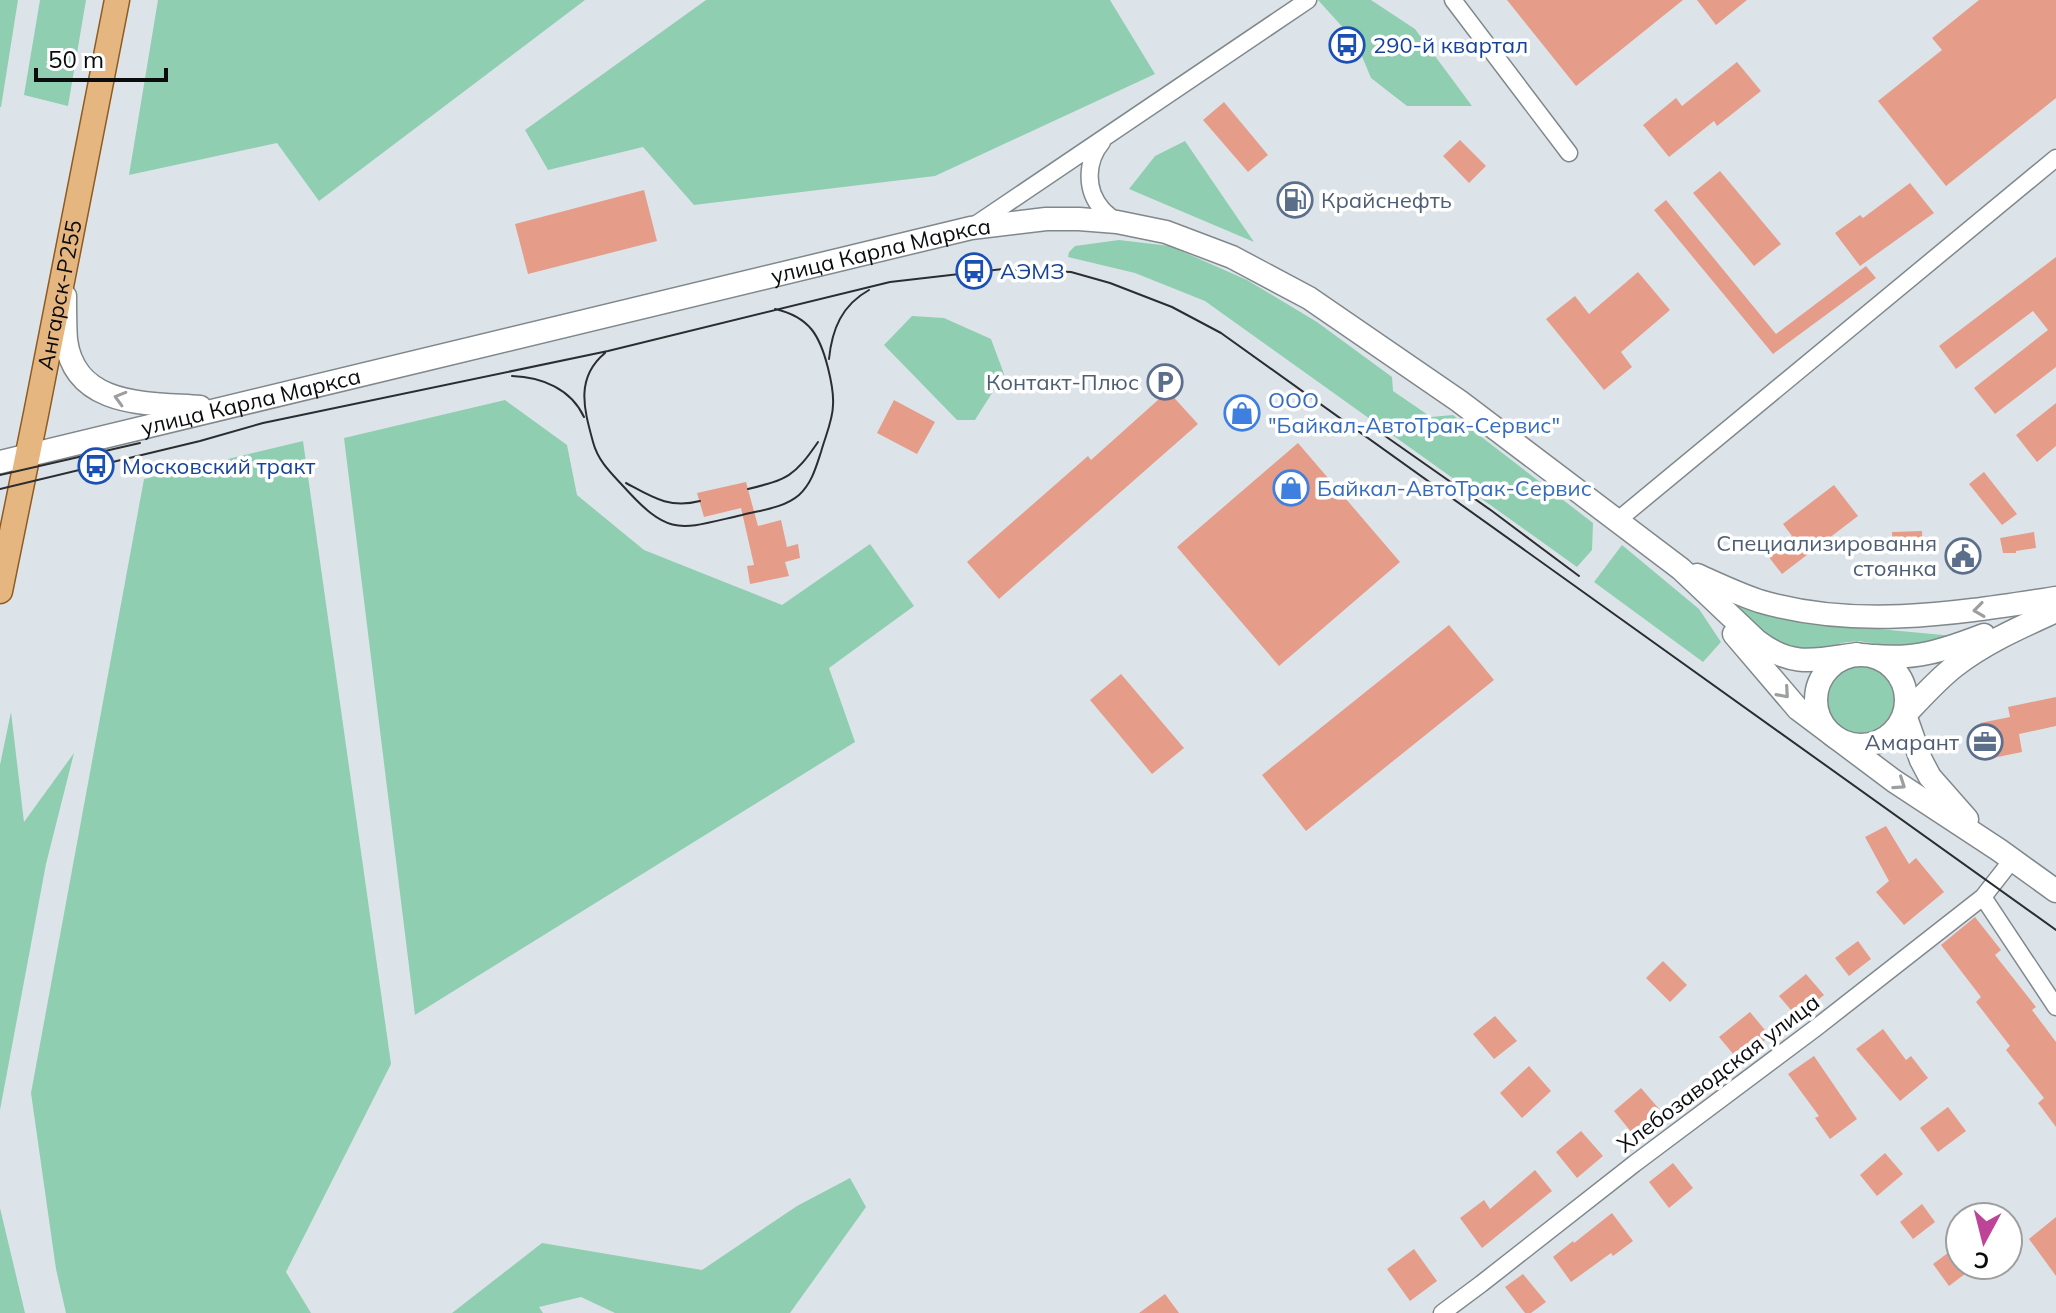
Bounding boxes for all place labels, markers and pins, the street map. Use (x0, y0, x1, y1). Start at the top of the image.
bus stop icon: 290-й квартал (1328, 26, 1366, 64)
place label: 290-й квартал (1373, 31, 1528, 59)
fuel station icon: Крайснефть (1276, 181, 1314, 219)
place label: Крайснефть (1321, 186, 1452, 214)
bus stop icon: АЭМЗ (955, 252, 993, 290)
place label: АЭМЗ (1000, 257, 1065, 285)
parking icon: Контакт-Плюс (1146, 363, 1184, 401)
place label: Контакт-Плюс (986, 368, 1139, 396)
place label: ООО "Байкал-АвтоТрак-Сервис" (1268, 386, 1560, 439)
shop icon: ООО "Байкал-АвтоТрак-Сервис" (1223, 394, 1261, 432)
bus stop icon: Московский тракт (77, 447, 115, 485)
place label: Московский тракт (122, 452, 315, 480)
shop icon: Байкал-АвтоТрак-Сервис (1272, 469, 1310, 507)
place label: Байкал-АвтоТрак-Сервис (1317, 474, 1592, 502)
place label: Специализировання стоянка (1716, 529, 1937, 582)
public building icon: Специализировання стоянка (1944, 537, 1982, 575)
office icon: Амарант (1966, 723, 2004, 761)
place label: Амарант (1865, 728, 1959, 756)

